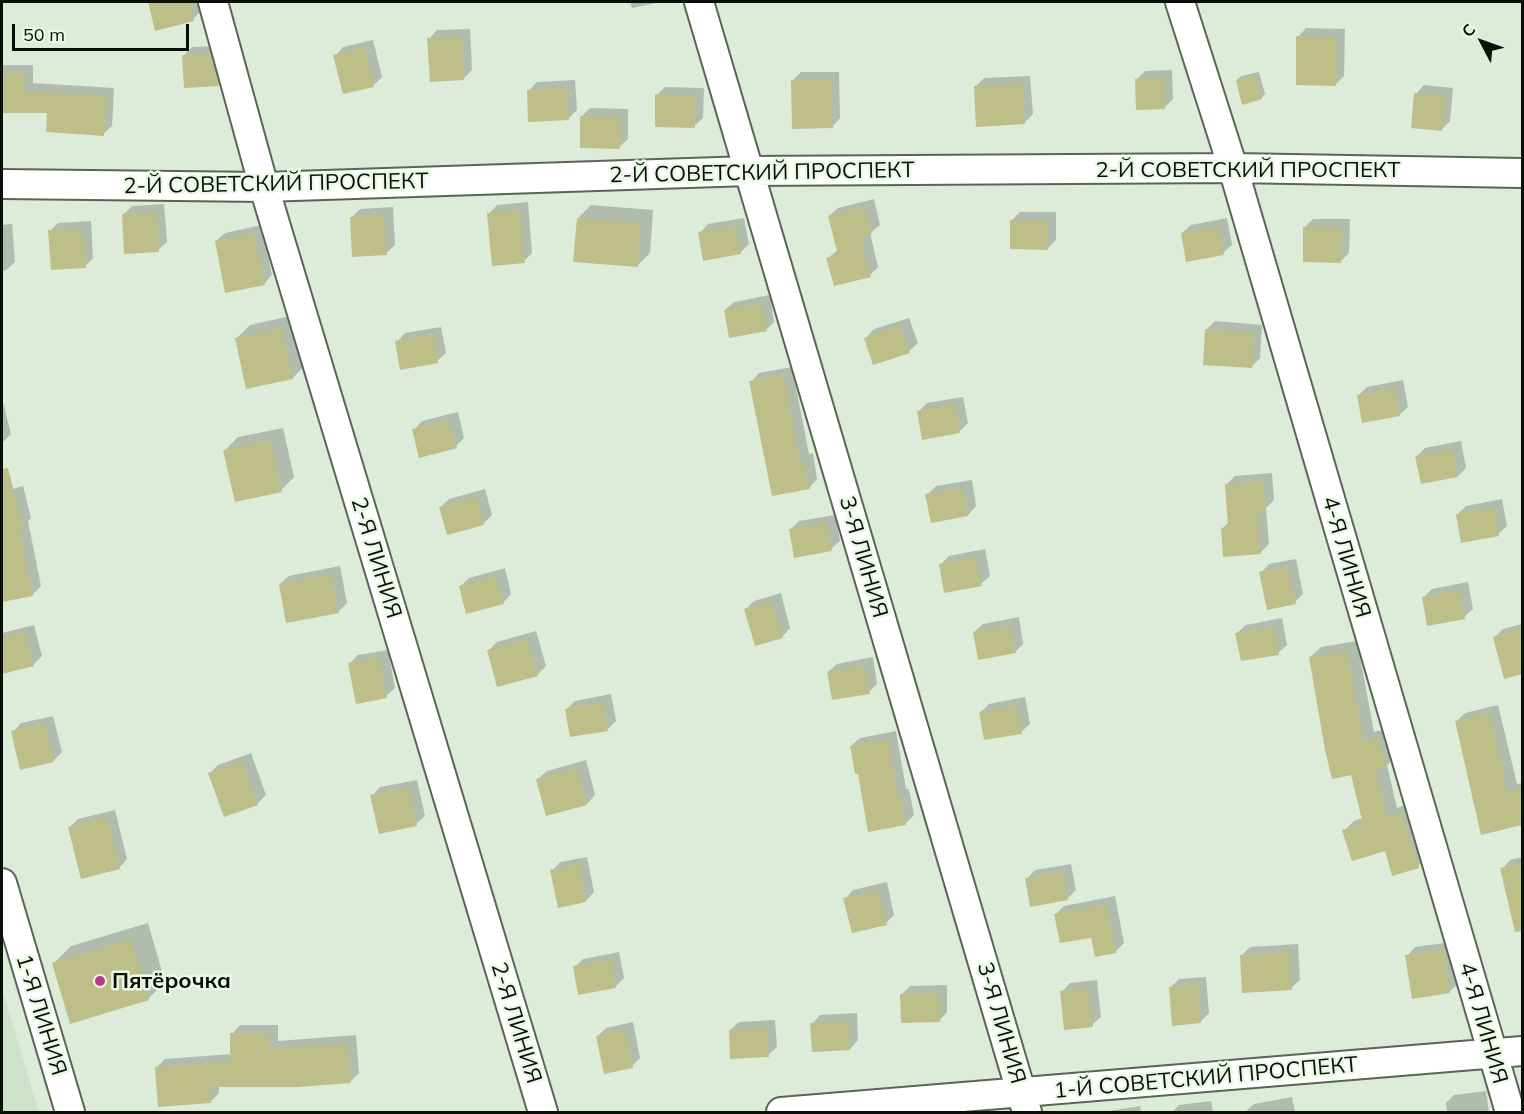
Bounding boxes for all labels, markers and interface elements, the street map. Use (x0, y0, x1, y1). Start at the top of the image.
scale bar (15, 12, 192, 50)
north arrow (1452, 12, 1512, 72)
text: С (1457, 19, 1480, 41)
text: 50 m (23, 23, 65, 46)
street label: 2-Й СОВЕТСКИЙ ПРОСПЕКТ (609, 157, 915, 189)
street label: 2-Й СОВЕТСКИЙ ПРОСПЕКТ (1095, 157, 1401, 183)
street label: 2-Й СОВЕТСКИЙ ПРОСПЕКТ (123, 168, 429, 200)
street label: 3-Я ЛИНИЯ (833, 493, 893, 621)
street label: 4-Я ЛИНИЯ (1316, 493, 1376, 621)
street label: 2-Я ЛИНИЯ (345, 494, 407, 622)
street label: 1-Я ЛИНИЯ (10, 951, 72, 1079)
street label: 2-Я ЛИНИЯ (485, 959, 547, 1087)
street label: 3-Я ЛИНИЯ (971, 959, 1031, 1087)
street label: 4-Я ЛИНИЯ (1453, 959, 1513, 1087)
place label: Пятёрочка (112, 968, 231, 994)
marker: Пятёрочка (93, 974, 107, 988)
street label: 1-Й СОВЕТСКИЙ ПРОСПЕКТ (1053, 1052, 1359, 1104)

